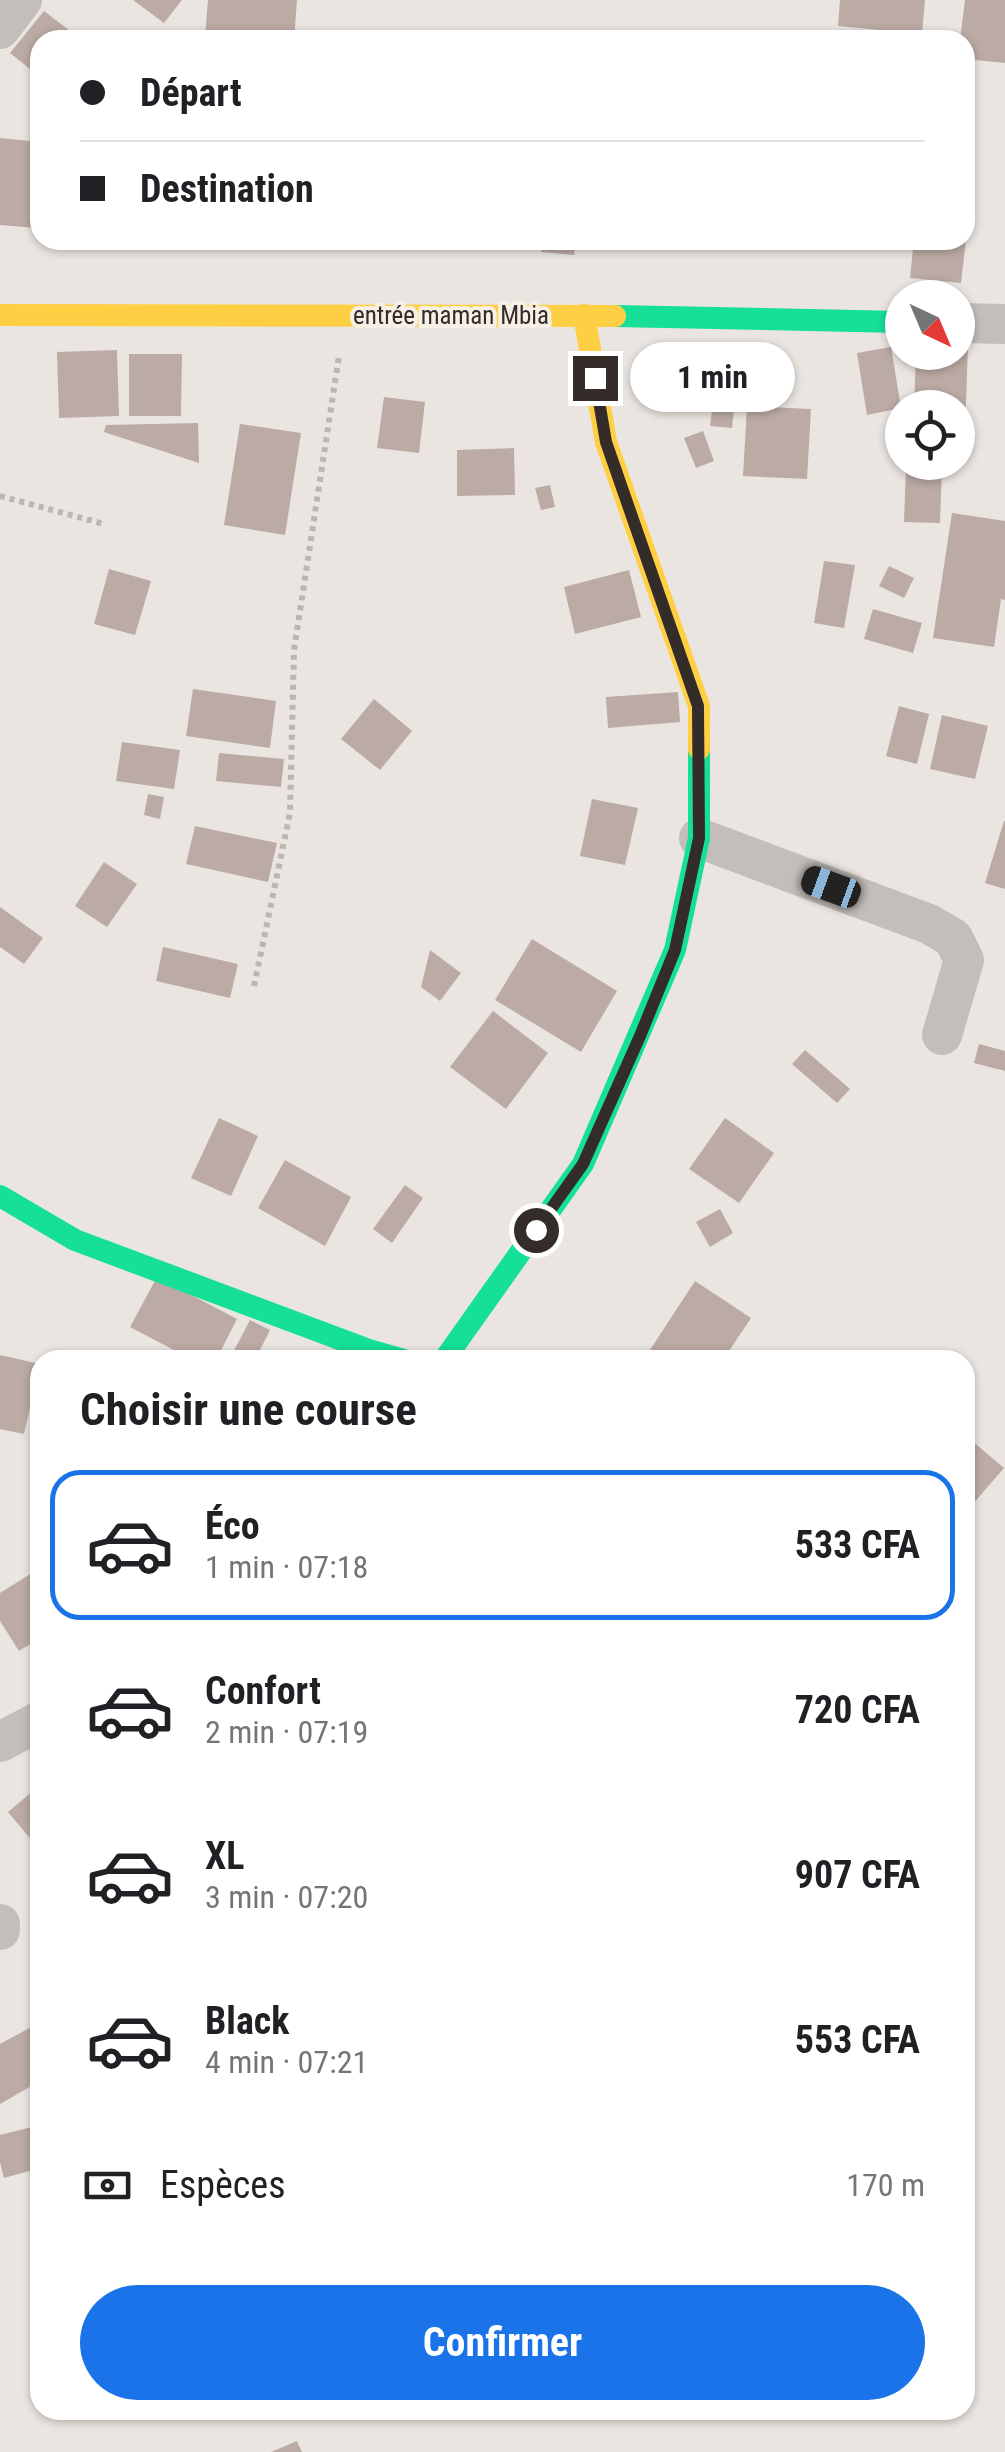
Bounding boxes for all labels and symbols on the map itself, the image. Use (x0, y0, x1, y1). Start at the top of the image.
north arrow (885, 280, 975, 370)
street label: entrée maman Mbia (353, 301, 549, 330)
callout: 1 min (630, 343, 795, 413)
route end (573, 356, 618, 401)
car (798, 863, 864, 911)
route start (514, 1208, 559, 1253)

